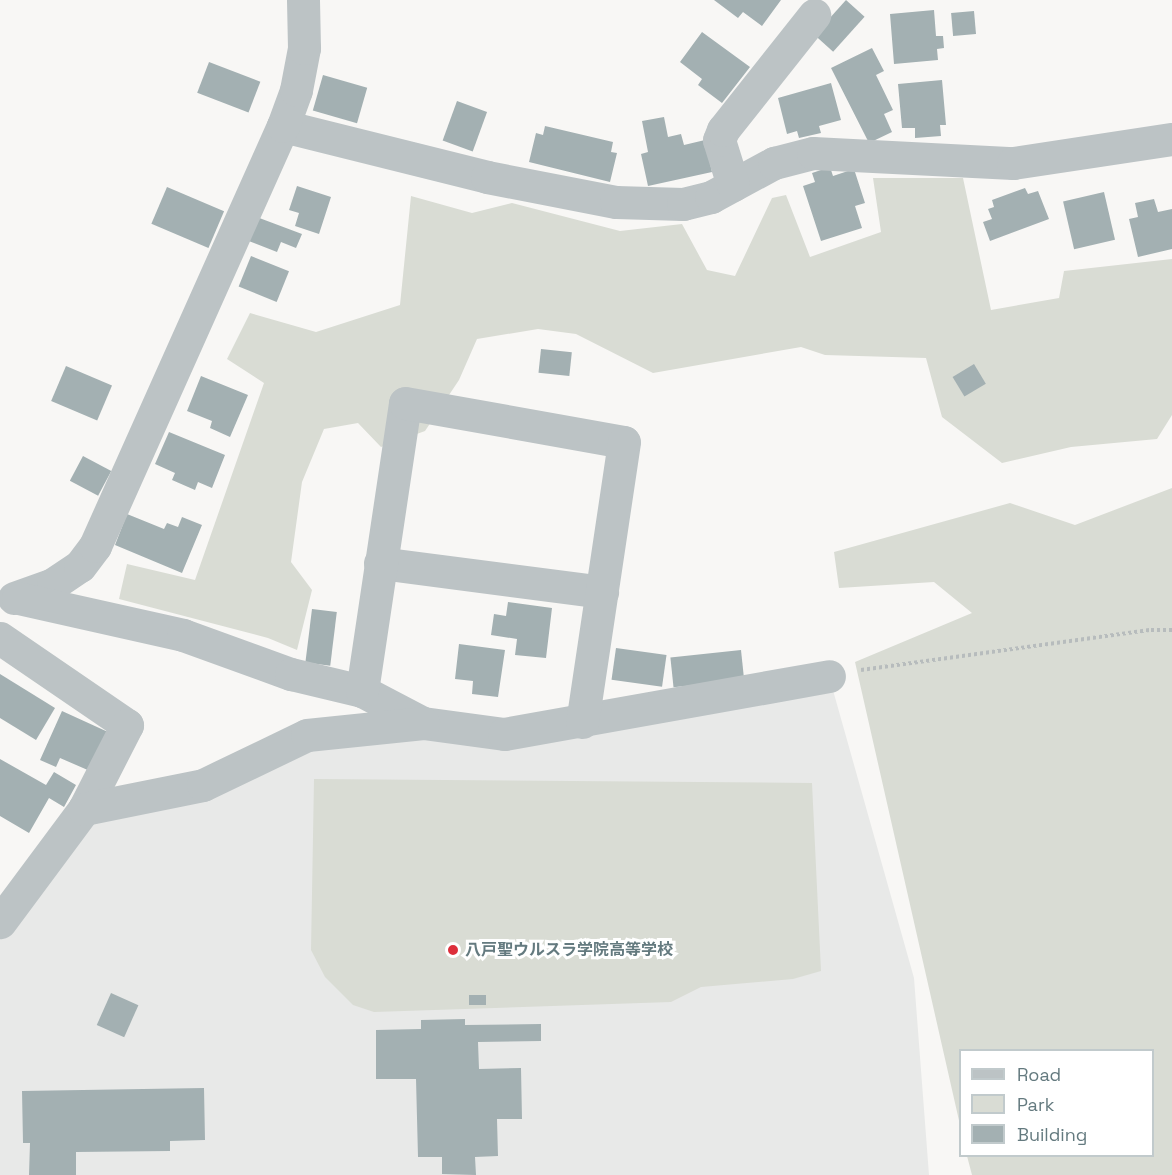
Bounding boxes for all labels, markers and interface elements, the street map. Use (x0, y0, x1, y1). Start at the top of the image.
place label: 八戸聖ウルスラ学院高等学校 (465, 940, 673, 960)
marker: 八戸聖ウルスラ学院高等学校 (446, 943, 460, 957)
legend (959, 1049, 1154, 1157)
text: Road (1017, 1063, 1061, 1086)
text: Park (1017, 1093, 1054, 1116)
text: Building (1017, 1123, 1087, 1146)

